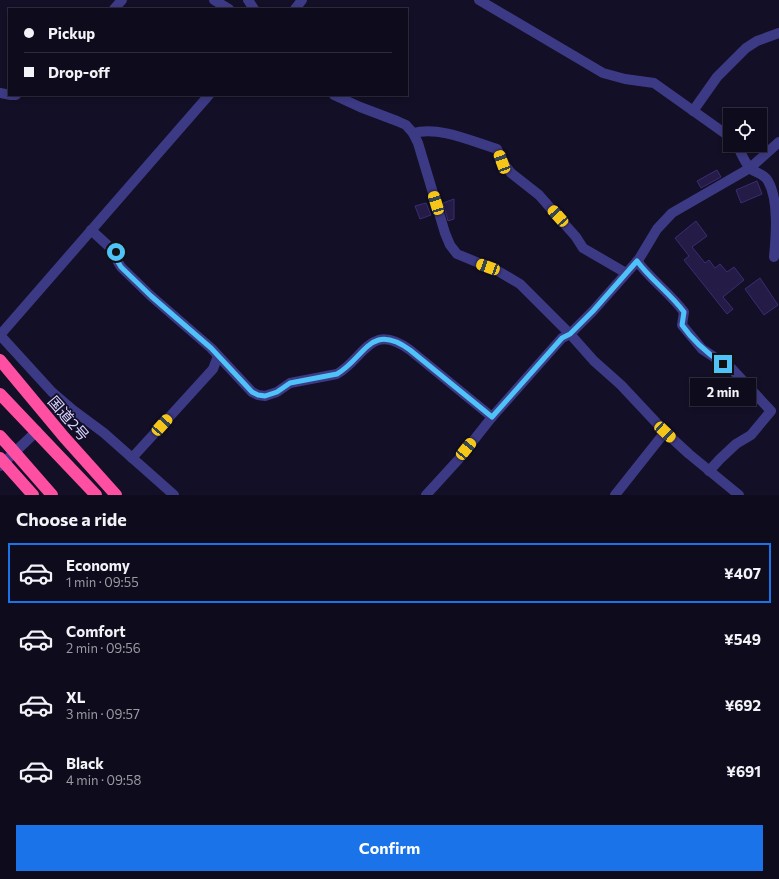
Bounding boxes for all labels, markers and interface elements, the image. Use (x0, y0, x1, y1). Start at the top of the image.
text: Pickup (48, 24, 95, 42)
text: Drop-off (48, 63, 110, 81)
map controls (723, 108, 767, 152)
button: locate (723, 108, 767, 152)
car (492, 149, 512, 175)
car (427, 190, 445, 216)
car (546, 203, 570, 229)
route start (107, 243, 125, 261)
car (475, 257, 501, 277)
route end (714, 355, 732, 373)
callout: 2 min (690, 378, 756, 406)
text: 2 min (707, 384, 739, 400)
street label: 国道2号 (45, 392, 93, 444)
car (150, 412, 174, 438)
car (652, 419, 678, 445)
car (454, 436, 478, 462)
text: Choose a ride (16, 508, 127, 530)
icon: car (18, 555, 54, 591)
text: Economy (66, 556, 130, 574)
text: ¥407 (724, 564, 761, 582)
text: 1 min · 09:55 (66, 574, 139, 590)
icon: car (18, 621, 54, 657)
text: Comfort (66, 622, 126, 640)
text: ¥549 (724, 630, 761, 648)
text: 2 min · 09:56 (66, 640, 141, 656)
icon: car (18, 687, 54, 723)
text: XL (66, 688, 85, 706)
text: ¥692 (725, 696, 761, 714)
text: 3 min · 09:57 (66, 706, 140, 722)
icon: car (18, 753, 54, 789)
text: Black (66, 754, 104, 772)
text: ¥691 (726, 762, 761, 780)
text: 4 min · 09:58 (66, 772, 141, 788)
button: Confirm (16, 825, 763, 871)

